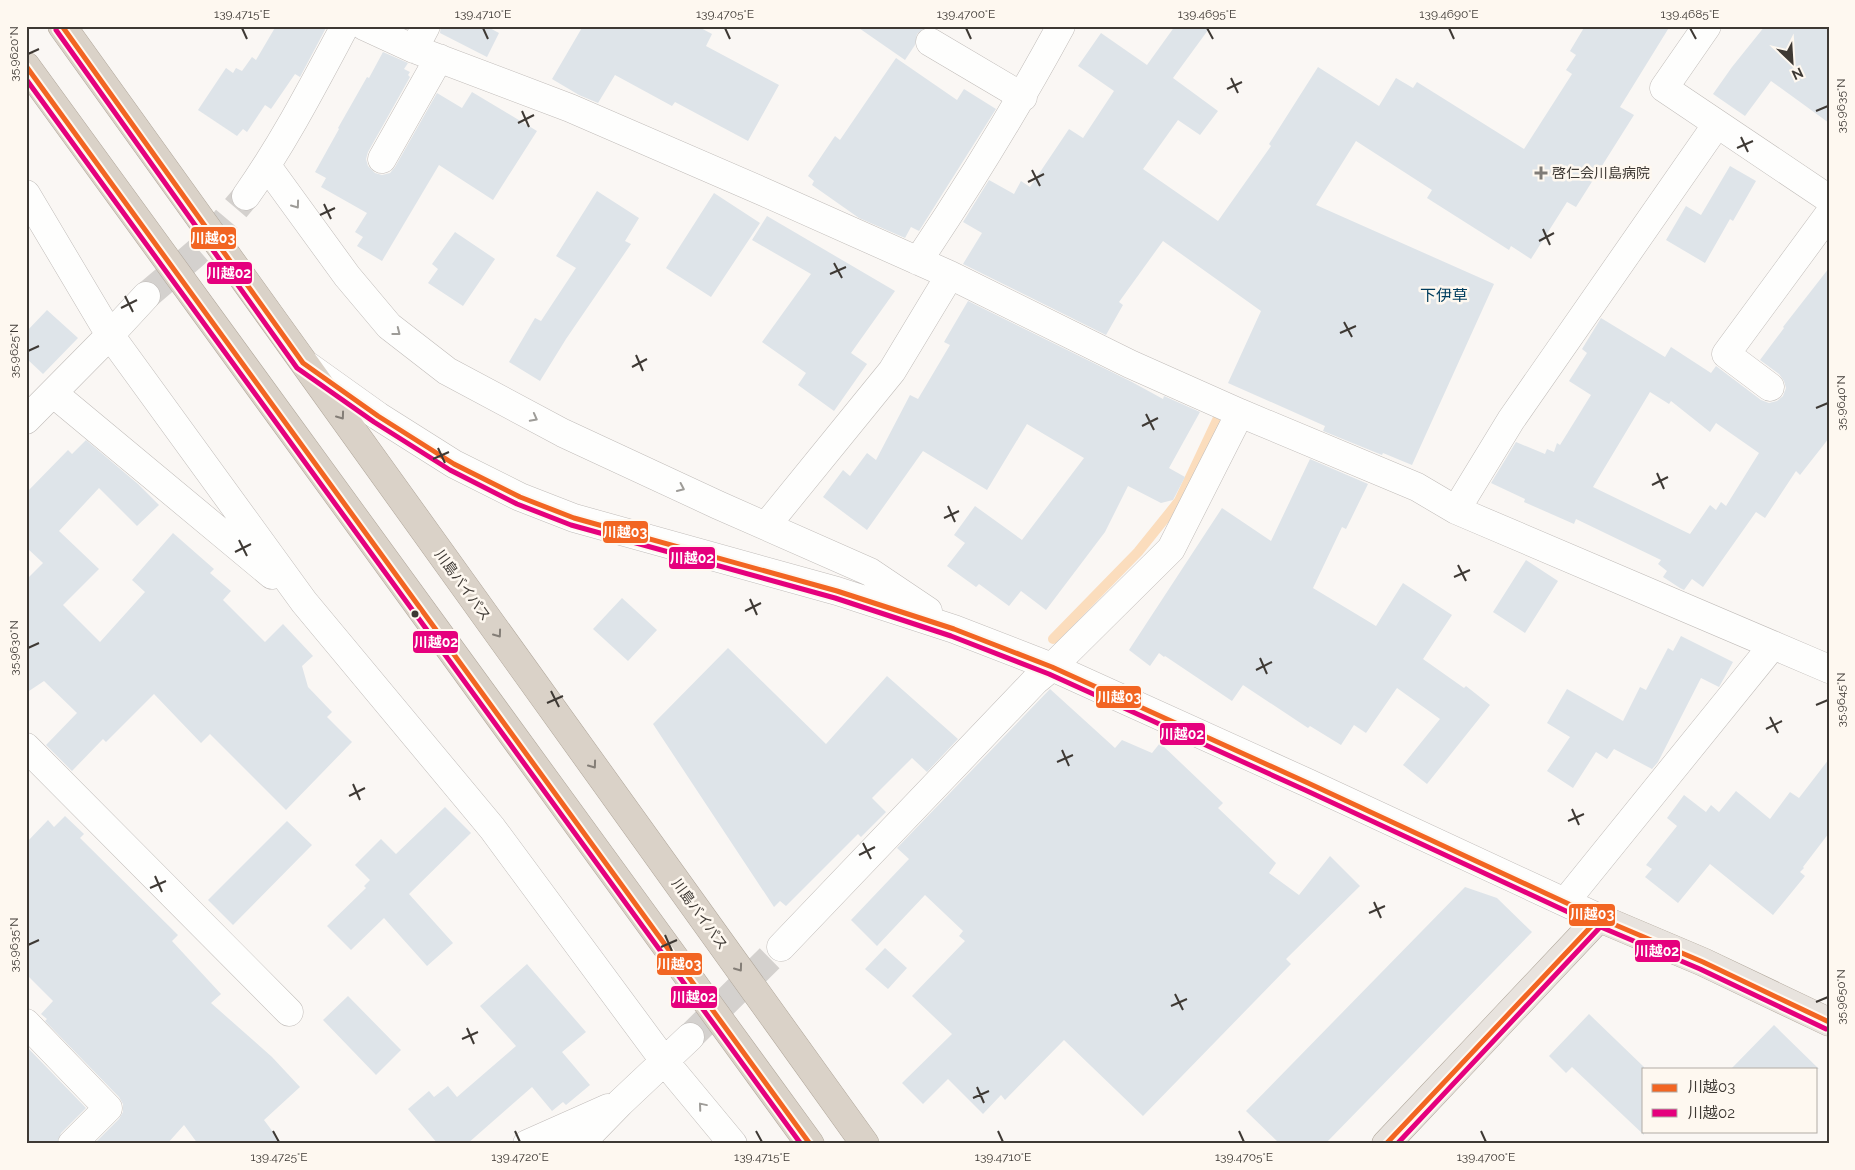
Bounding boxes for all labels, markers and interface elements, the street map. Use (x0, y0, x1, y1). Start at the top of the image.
text: 139.4715°E (214, 7, 270, 21)
text: 139.4710°E (455, 7, 511, 21)
text: 139.4705°E (696, 7, 754, 21)
text: 139.4700°E (937, 7, 995, 21)
text: 139.4695°E (1178, 7, 1236, 21)
text: 139.4690°E (1419, 7, 1479, 21)
text: 139.4685°E (1661, 7, 1719, 21)
text: 35.9620°N (7, 26, 21, 82)
north arrow (1768, 38, 1818, 88)
text: N (1789, 64, 1806, 83)
text: 35.9635°N (1834, 79, 1848, 133)
place label: 啓仁会川島病院 (1552, 165, 1650, 181)
marker: 啓仁会川島病院 (1534, 166, 1548, 180)
one-way arrow (290, 200, 299, 209)
line badge: 川越03 (190, 226, 237, 250)
text: 川越03 (191, 230, 235, 246)
line badge: 川越02 (206, 261, 253, 285)
text: 川越02 (207, 265, 251, 281)
district label: 下伊草 (1420, 286, 1468, 305)
text: 35.9625°N (7, 324, 21, 378)
one-way arrow (391, 326, 400, 334)
text: 35.9640°N (1834, 375, 1848, 431)
one-way arrow (336, 410, 344, 419)
one-way arrow (529, 412, 538, 422)
one-way arrow (676, 481, 685, 492)
line badge: 川越03 (602, 520, 649, 544)
text: 川越03 (603, 524, 647, 540)
street label: 川島バイパス (432, 546, 494, 624)
line badge: 川越02 (668, 546, 716, 570)
text: 川越02 (670, 550, 714, 566)
unlabelled marker (410, 609, 420, 619)
text: 35.9630°N (7, 620, 21, 676)
one-way arrow (492, 628, 501, 637)
line badge: 川越02 (412, 630, 459, 654)
text: 川越02 (414, 634, 458, 650)
text: 35.9645°N (1834, 672, 1848, 728)
line badge: 川越03 (1095, 685, 1142, 709)
text: 川越03 (1097, 689, 1141, 705)
line badge: 川越02 (1159, 722, 1206, 746)
text: 川越02 (1160, 726, 1204, 742)
one-way arrow (586, 760, 596, 769)
street label: 川島バイパス (669, 875, 731, 953)
line badge: 川越03 (1568, 903, 1616, 927)
text: 川越03 (1570, 906, 1614, 922)
text: 35.9635°N (7, 918, 21, 972)
line badge: 川越02 (1634, 939, 1681, 963)
text: 川越02 (1635, 943, 1679, 959)
line badge: 川越03 (656, 952, 703, 976)
text: 川越03 (657, 956, 701, 972)
one-way arrow (733, 962, 741, 971)
text: 35.9650°N (1834, 969, 1848, 1025)
line badge: 川越02 (670, 985, 718, 1009)
text: 川越02 (672, 989, 716, 1005)
legend (1642, 1068, 1818, 1132)
text: 川越03 (1688, 1078, 1735, 1096)
one-way arrow (699, 1103, 708, 1112)
text: 川越02 (1688, 1104, 1735, 1122)
text: 139.4725°E (250, 1150, 308, 1164)
text: 139.4720°E (491, 1150, 549, 1164)
text: 139.4715°E (734, 1150, 790, 1164)
text: 139.4710°E (975, 1150, 1031, 1164)
text: 139.4705°E (1215, 1150, 1273, 1164)
text: 139.4700°E (1457, 1150, 1515, 1164)

